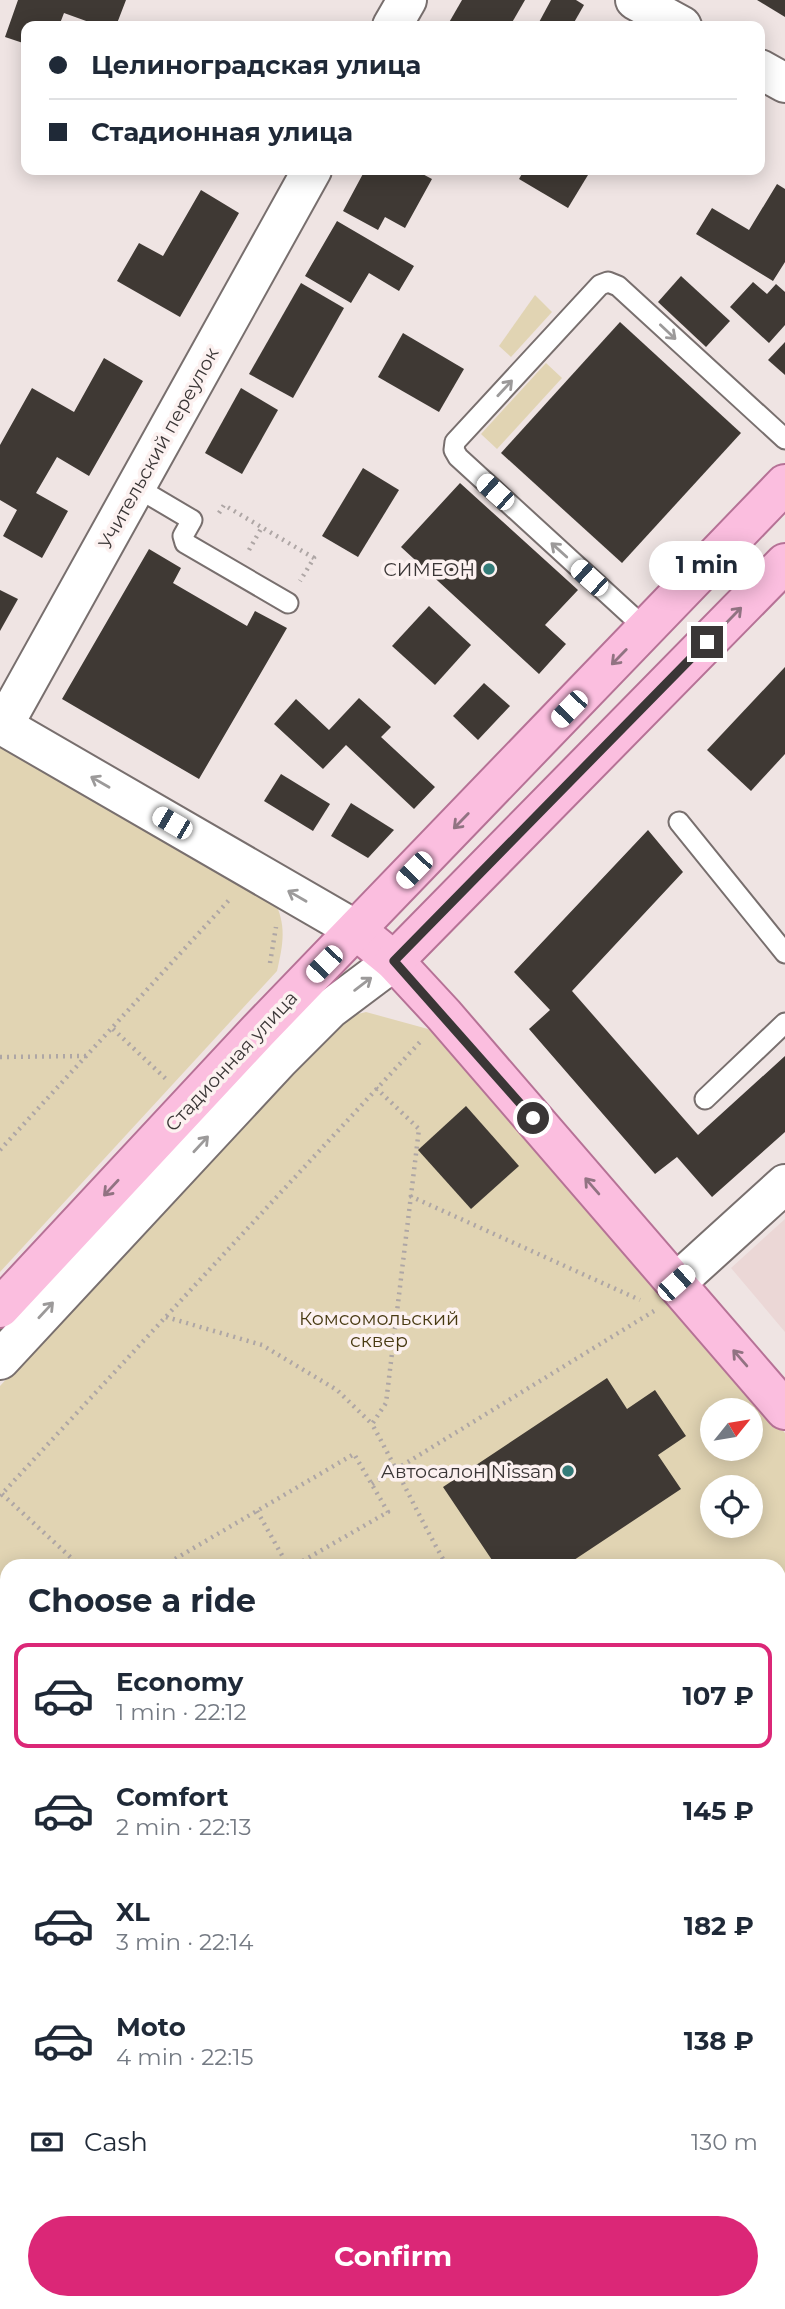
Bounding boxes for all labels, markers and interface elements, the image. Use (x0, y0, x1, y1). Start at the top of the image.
text: Целиноградская улица (91, 49, 421, 81)
text: Стадионная улица (91, 116, 353, 148)
one-way arrow (659, 323, 676, 340)
street label: Учительский переулок (93, 343, 223, 553)
one-way arrow (497, 379, 513, 397)
car (473, 470, 518, 514)
callout: 1 min (649, 540, 765, 590)
one-way arrow (550, 542, 568, 558)
text: 1 min (676, 551, 738, 579)
car (567, 556, 612, 600)
place label: СИМЕОН (383, 558, 475, 581)
marker: СИМЕОН (481, 561, 497, 577)
one-way arrow (725, 607, 742, 624)
route end (691, 626, 723, 658)
one-way arrow (610, 648, 627, 665)
car (547, 687, 592, 731)
one-way arrow (91, 775, 111, 789)
car (149, 803, 196, 843)
one-way arrow (453, 812, 469, 830)
car (392, 848, 437, 892)
one-way arrow (288, 888, 308, 902)
car (302, 942, 347, 986)
one-way arrow (353, 977, 372, 992)
street label: Стадионная улица (160, 986, 302, 1136)
route start (517, 1102, 549, 1134)
one-way arrow (193, 1136, 210, 1153)
one-way arrow (584, 1177, 600, 1195)
one-way arrow (103, 1179, 120, 1196)
car (654, 1261, 699, 1305)
one-way arrow (38, 1302, 55, 1319)
park label: Комсомольский сквер (299, 1307, 459, 1352)
one-way arrow (732, 1349, 748, 1367)
north arrow (700, 1398, 763, 1461)
map controls (700, 1398, 763, 1538)
place label: Автосалон Nissan (381, 1460, 554, 1483)
marker: Автосалон Nissan (560, 1463, 576, 1479)
button: locate (700, 1475, 763, 1538)
text: Choose a ride (28, 1581, 256, 1620)
icon: car (32, 1664, 95, 1727)
text: Economy (116, 1666, 243, 1698)
text: 107 ₽ (683, 1680, 754, 1712)
text: 1 min · 22:12 (116, 1698, 247, 1726)
icon: car (32, 1779, 95, 1842)
text: Comfort (116, 1781, 228, 1813)
text: 145 ₽ (683, 1795, 754, 1827)
text: 2 min · 22:13 (116, 1813, 251, 1841)
icon: car (32, 1894, 95, 1957)
text: XL (116, 1896, 150, 1928)
text: 182 ₽ (684, 1910, 754, 1942)
text: 3 min · 22:14 (116, 1928, 254, 1956)
icon: car (32, 2009, 95, 2072)
text: Moto (116, 2011, 186, 2043)
text: 138 ₽ (684, 2025, 754, 2057)
text: 4 min · 22:15 (116, 2043, 254, 2071)
icon: cash (28, 2123, 66, 2161)
text: Cash (84, 2126, 148, 2158)
text: 130 m (691, 2128, 758, 2156)
button: Confirm (28, 2216, 758, 2296)

